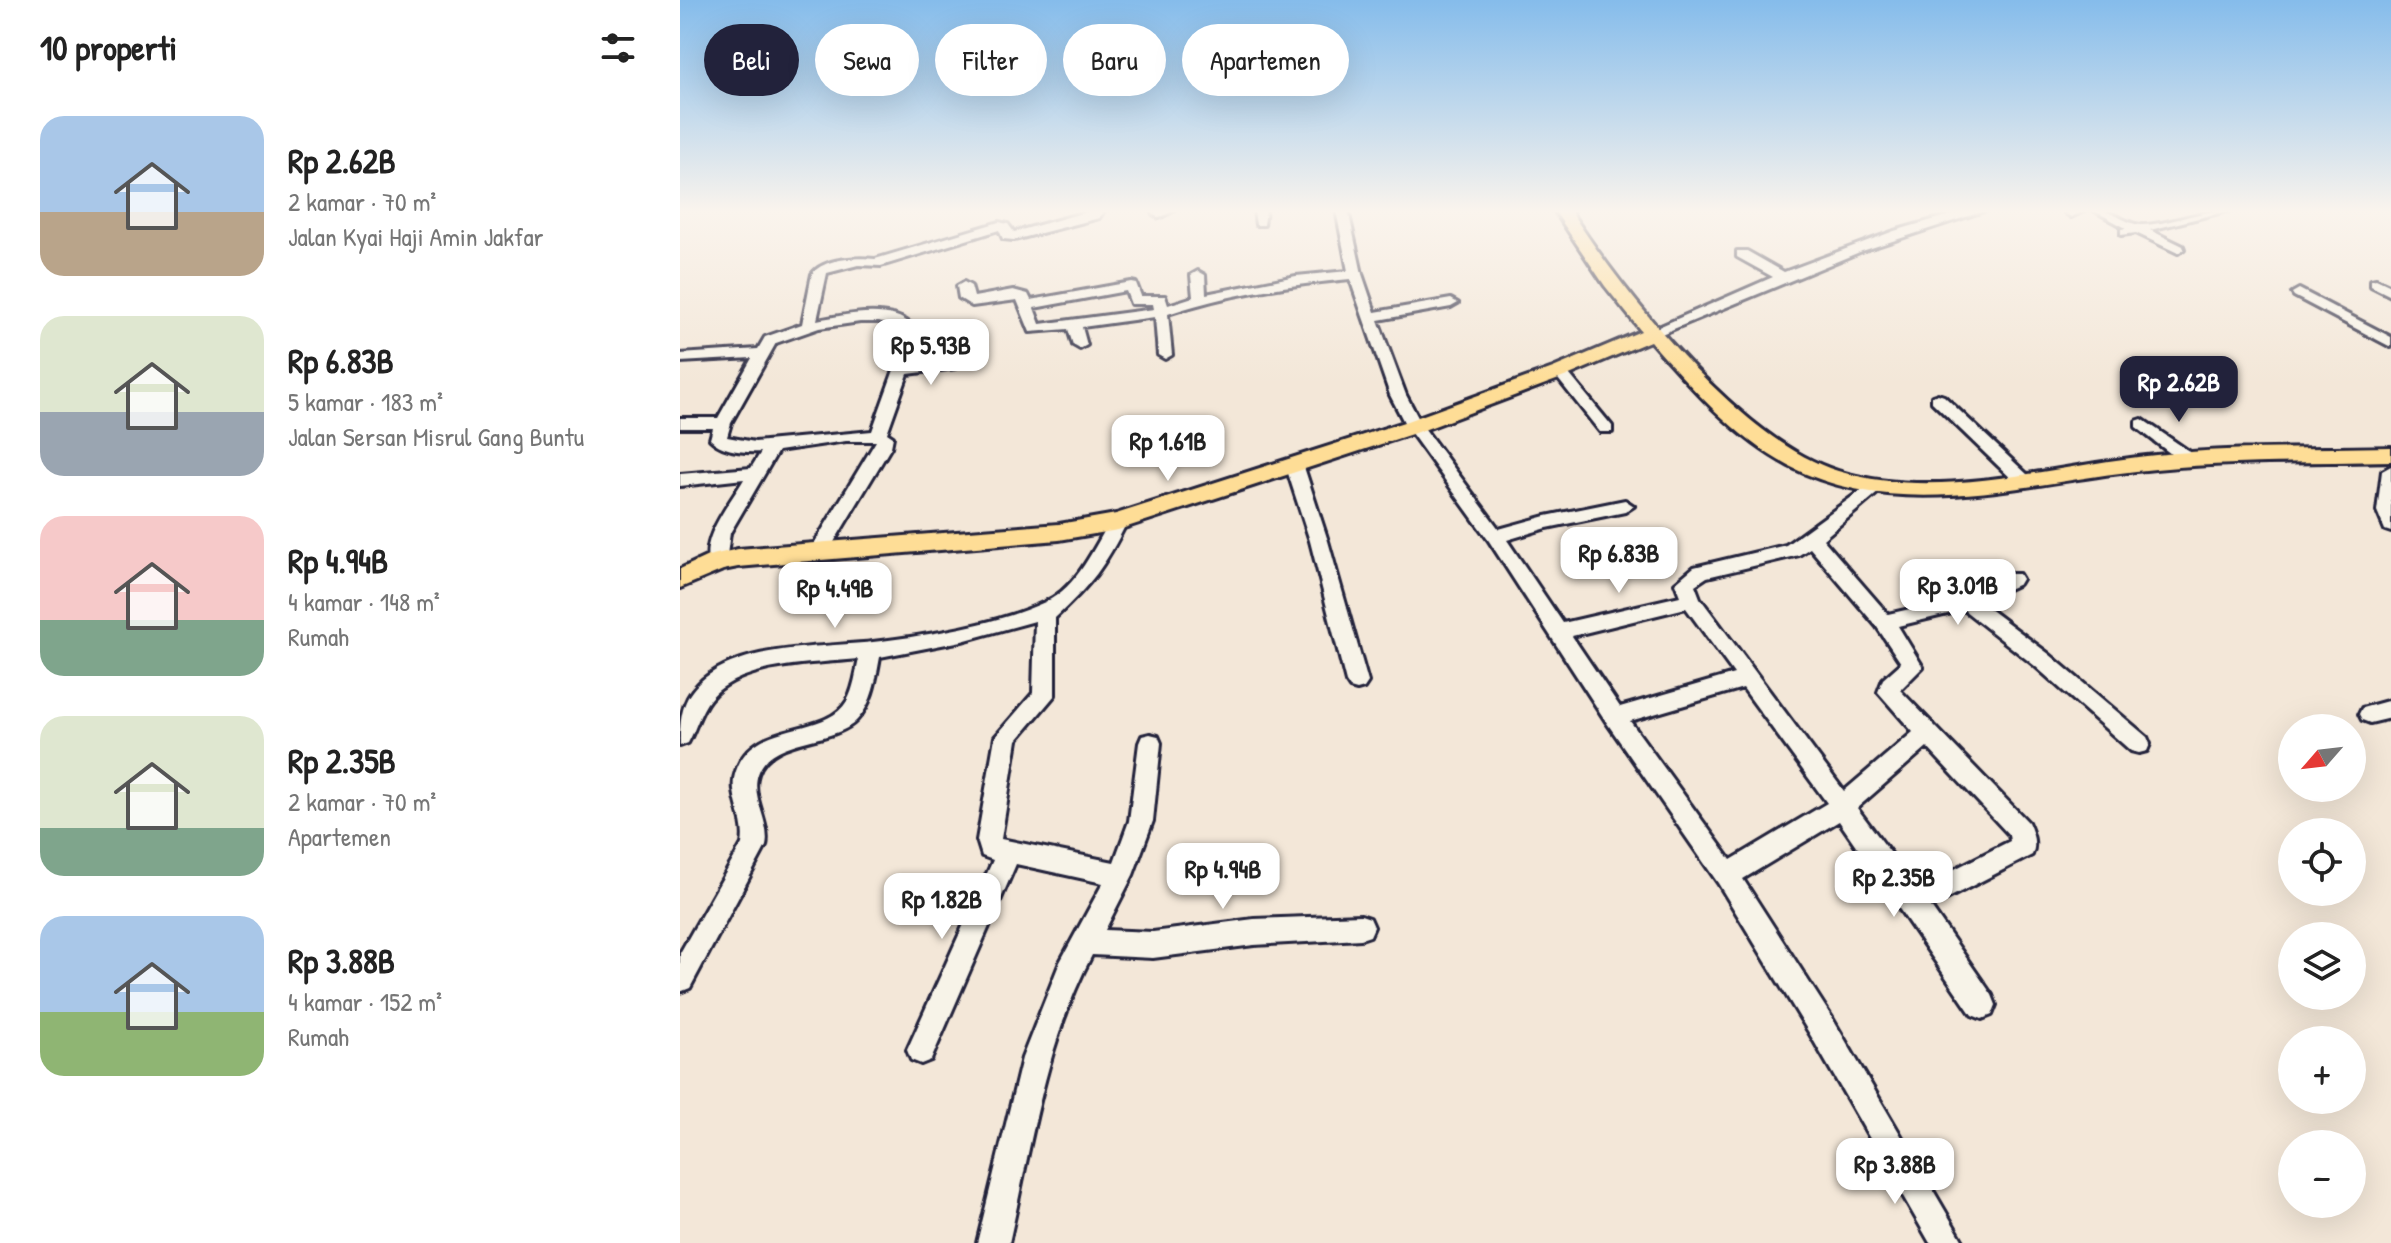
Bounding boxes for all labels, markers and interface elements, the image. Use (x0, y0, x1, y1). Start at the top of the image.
chip: Beli (704, 24, 799, 96)
chip: Sewa (815, 24, 919, 96)
chip: Filter (935, 24, 1047, 96)
chip: Baru (1063, 24, 1166, 96)
chip: Apartemen (1182, 24, 1349, 96)
text: 10 properti (40, 25, 177, 71)
icon: filters (596, 26, 640, 70)
text: Rp 2.62B (288, 138, 396, 184)
icon: home (104, 148, 200, 244)
text: 2 kamar · 70 m² (288, 184, 436, 219)
text: Jalan Kyai Haji Amin Jakfar (288, 219, 544, 254)
pin: Rp 5.93B (848, 319, 1014, 387)
text: Rp 5.93B (891, 327, 971, 362)
text: Rp 6.83B (288, 338, 394, 384)
icon: home (104, 348, 200, 444)
pin: Rp 2.62B (2096, 356, 2262, 424)
text: Rp 2.62B (2138, 364, 2220, 399)
text: 5 kamar · 183 m² (288, 384, 443, 419)
pin: Rp 1.61B (1085, 415, 1251, 483)
text: Jalan Sersan Misrul Gang Buntu (288, 419, 584, 454)
text: Rp 1.61B (1130, 423, 1206, 458)
pin: Rp 6.83B (1536, 527, 1702, 595)
text: Rp 6.83B (1579, 535, 1659, 570)
text: Rp 4.94B (288, 538, 388, 584)
icon: home (104, 548, 200, 644)
pin: Rp 3.01B (1875, 559, 2041, 627)
pin: Rp 4.49B (752, 562, 918, 630)
text: Rp 3.01B (1918, 567, 1998, 602)
text: Rp 4.49B (797, 570, 873, 605)
text: 4 kamar · 148 m² (288, 584, 440, 619)
text: Rumah (288, 619, 349, 654)
north arrow (2278, 714, 2366, 802)
map controls (2278, 714, 2366, 1218)
text: Rp 2.35B (288, 738, 396, 784)
icon: home (104, 748, 200, 844)
text: 2 kamar · 70 m² (288, 784, 436, 819)
button: locate (2278, 818, 2366, 906)
text: Apartemen (288, 819, 391, 854)
pin: Rp 4.94B (1140, 843, 1306, 911)
text: Rp 4.94B (1185, 851, 1261, 886)
pin: Rp 2.35B (1811, 851, 1977, 919)
text: Rp 2.35B (1853, 859, 1935, 894)
pin: Rp 1.82B (859, 873, 1025, 941)
text: Rp 1.82B (902, 881, 982, 916)
button: layers (2278, 922, 2366, 1010)
text: Rp 3.88B (288, 938, 395, 984)
icon: home (104, 948, 200, 1044)
text: 4 kamar · 152 m² (288, 984, 442, 1019)
text: Rumah (288, 1019, 349, 1054)
button: + (2278, 1026, 2366, 1114)
button: − (2278, 1130, 2366, 1218)
pin: Rp 3.88B (1812, 1138, 1978, 1206)
text: Rp 3.88B (1854, 1146, 1936, 1181)

